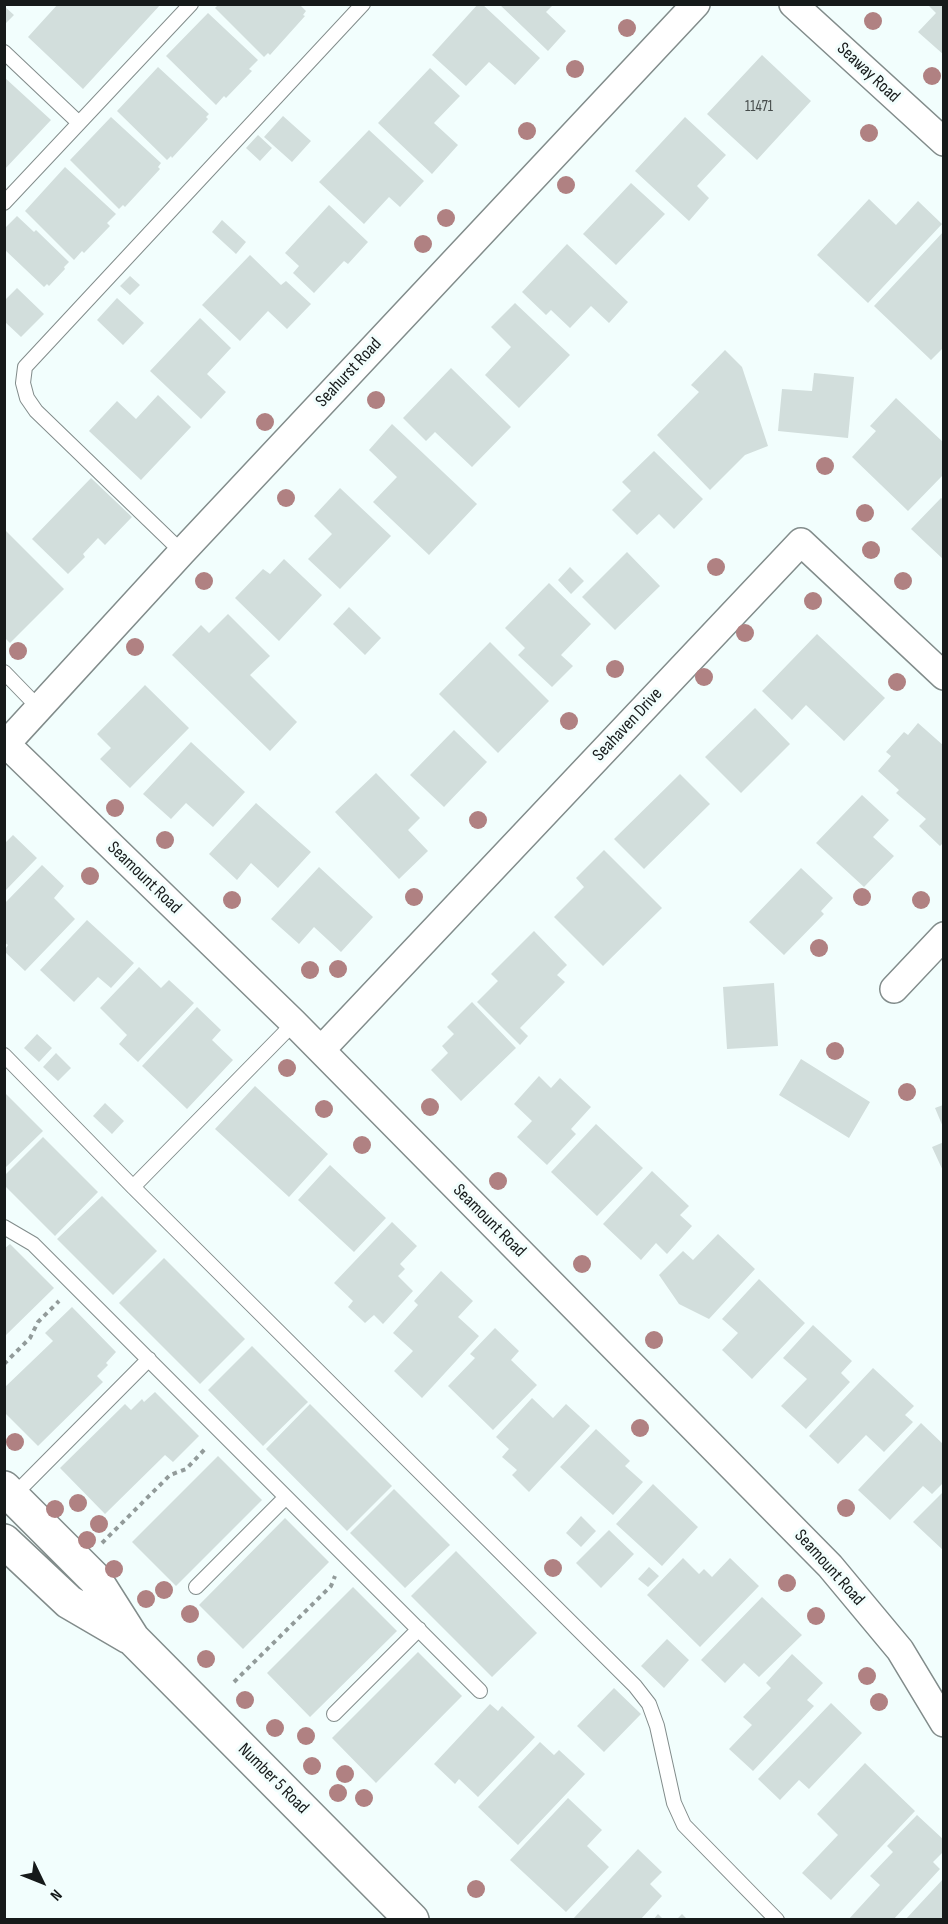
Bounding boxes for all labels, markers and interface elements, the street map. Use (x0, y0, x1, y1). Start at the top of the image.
street label: Seaway Road (832, 38, 904, 108)
house number: 11471 (745, 98, 773, 116)
street label: Seahurst Road (312, 334, 386, 412)
street label: Seahaven Drive (589, 684, 667, 766)
street label: Seamount Road (102, 837, 186, 919)
street label: Seamount Road (448, 1180, 530, 1262)
street label: Seamount Road (789, 1526, 869, 1610)
street label: Number 5 Road (233, 1739, 313, 1819)
north arrow (12, 1852, 72, 1912)
text: N (46, 1885, 65, 1904)

